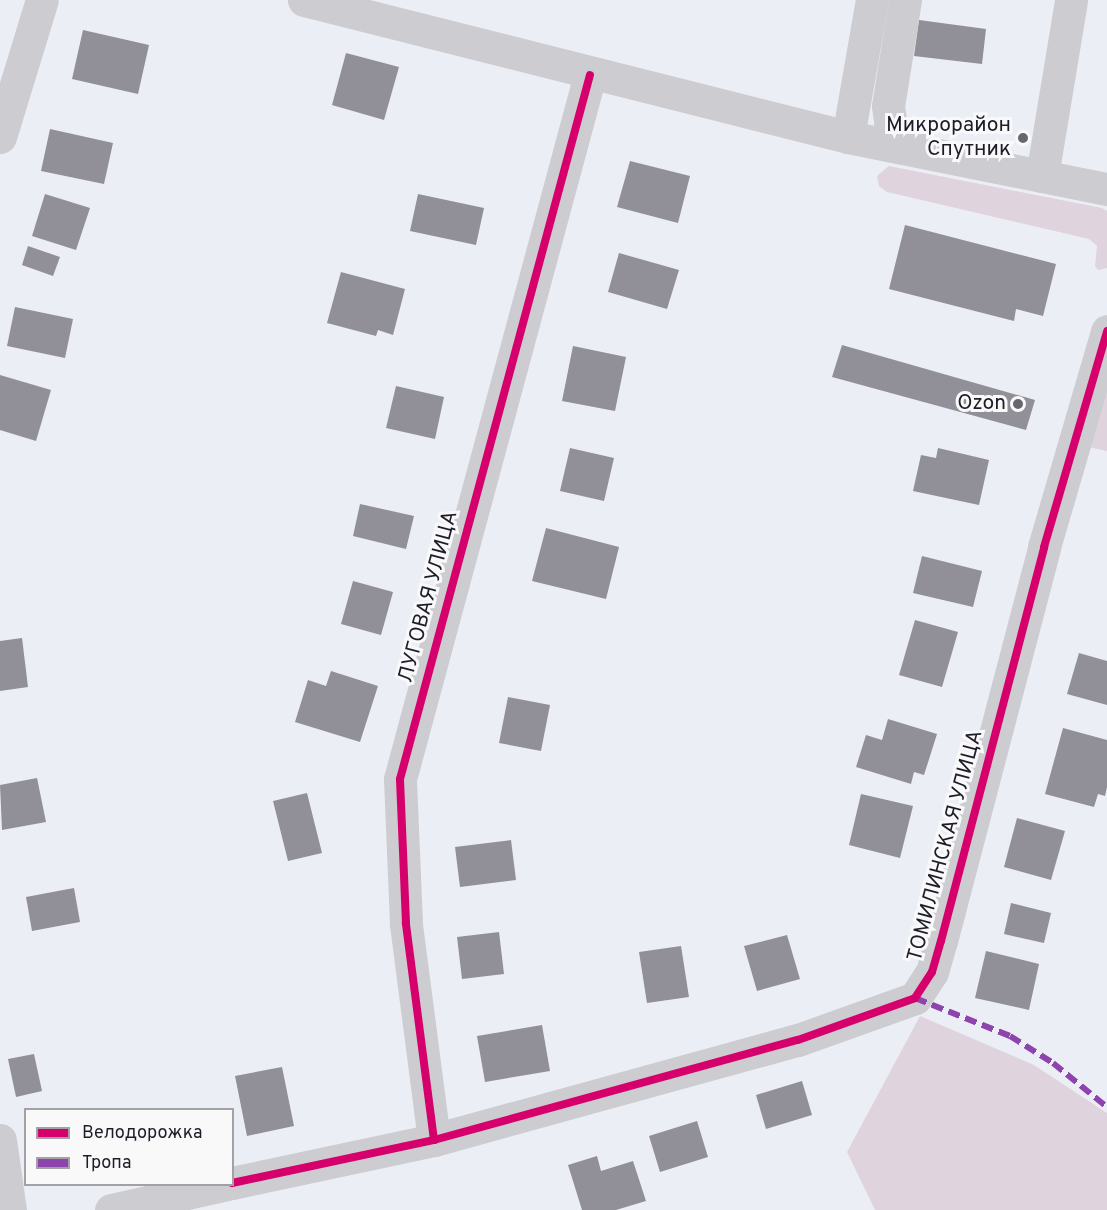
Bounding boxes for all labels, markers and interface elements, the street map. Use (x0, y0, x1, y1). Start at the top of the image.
place label: Микрорайон Спутник (886, 113, 1011, 163)
marker: Микрорайон Спутник (1016, 131, 1030, 145)
place label: Ozon (957, 391, 1006, 417)
marker: Ozon (1011, 397, 1025, 411)
street label: ЛУГОВАЯ УЛИЦА (394, 508, 464, 686)
street label: ТОМИЛИНСКАЯ УЛИЦА (903, 727, 989, 965)
legend (24, 1108, 234, 1186)
text: Велодорожка (82, 1122, 202, 1145)
text: Тропа (82, 1152, 131, 1175)

